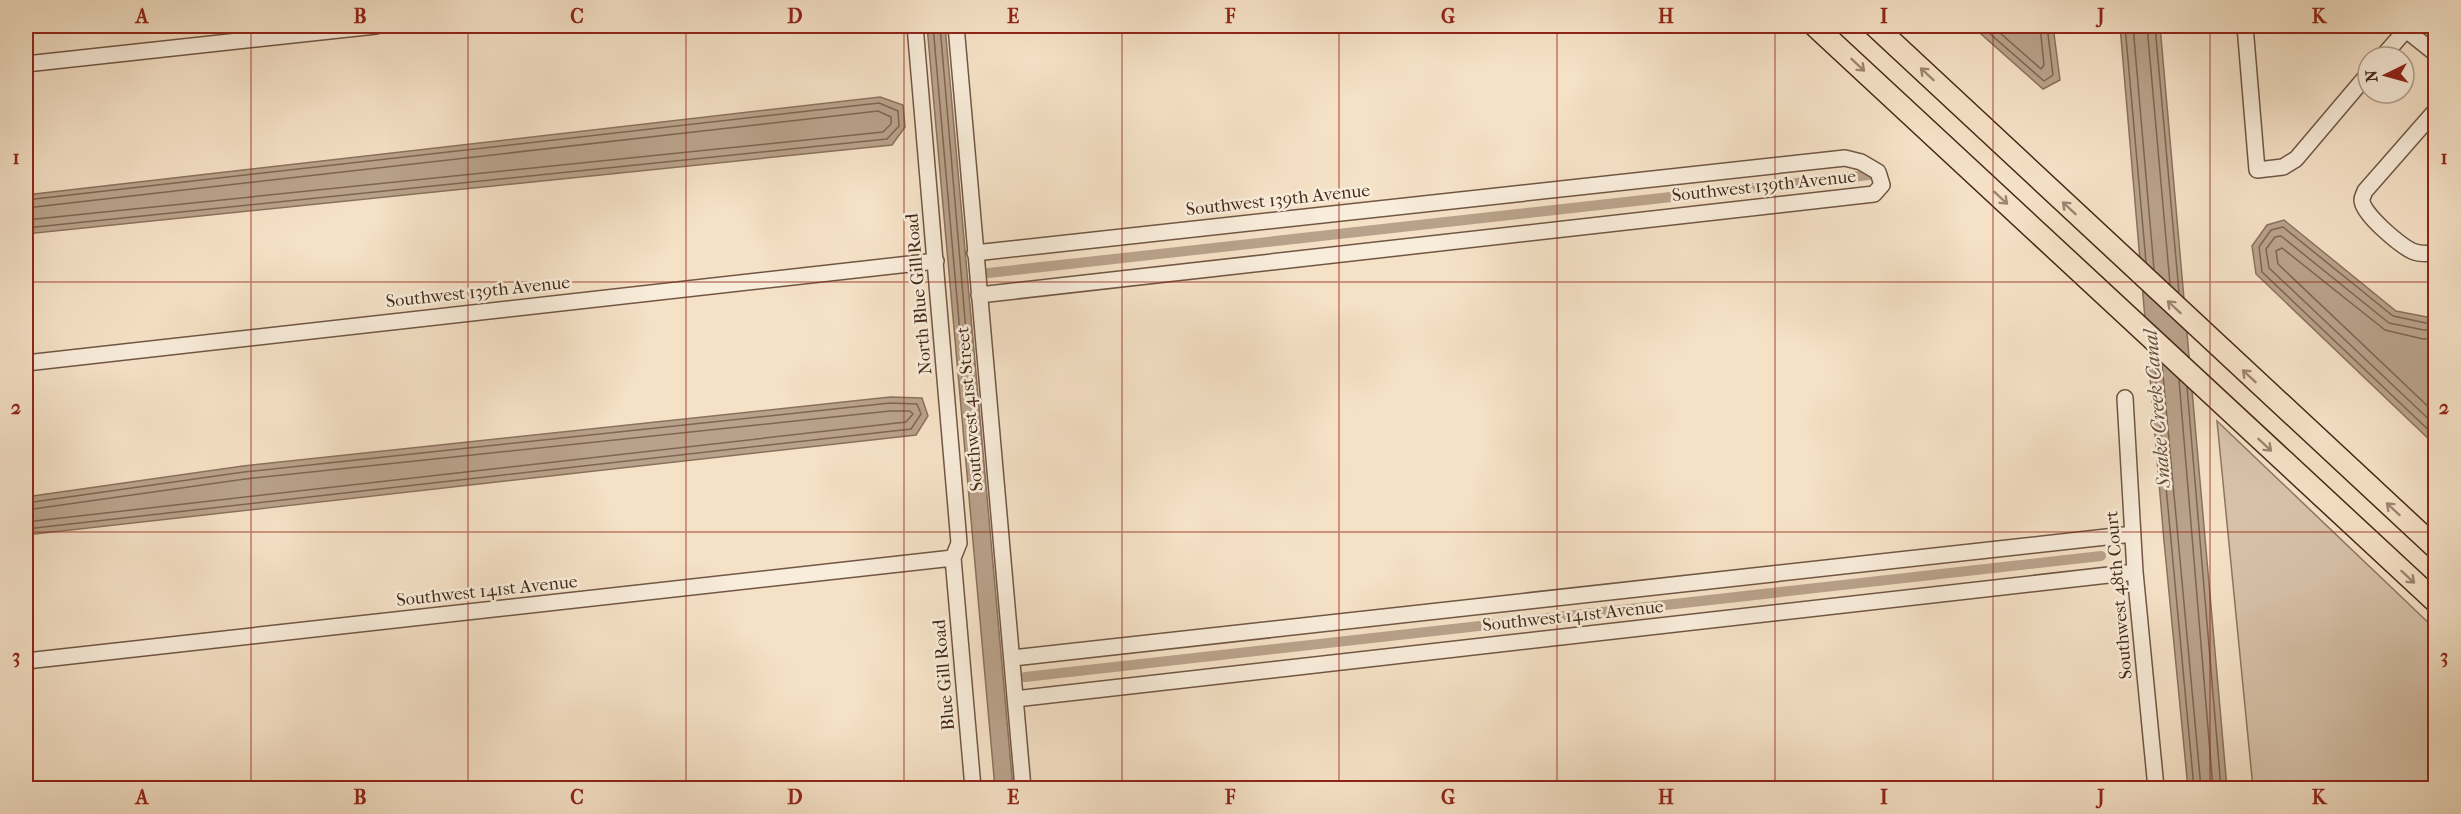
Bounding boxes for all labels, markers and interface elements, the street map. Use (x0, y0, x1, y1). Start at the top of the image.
text: A (134, 5, 150, 28)
text: B (353, 5, 367, 28)
text: C (570, 5, 584, 28)
text: D (787, 5, 803, 28)
text: E (1007, 5, 1019, 28)
text: F (1224, 5, 1236, 28)
text: G (1441, 5, 1455, 28)
text: H (1658, 5, 1674, 28)
text: I (1880, 5, 1888, 28)
text: J (2095, 5, 2105, 28)
text: K (2312, 5, 2328, 28)
north arrow (2356, 45, 2416, 105)
one-way arrow (1850, 58, 1865, 72)
one-way arrow (1919, 67, 1934, 81)
text: N (2361, 69, 2382, 83)
text: 1 (12, 146, 20, 169)
text: 1 (2440, 146, 2448, 169)
street label: Southwest 139th Avenue (1671, 166, 1857, 206)
street label: Southwest 139th Avenue (1185, 180, 1371, 220)
one-way arrow (1993, 191, 2008, 205)
one-way arrow (2061, 201, 2076, 215)
street label: North Blue Gill Road (901, 212, 937, 376)
street label: Southwest 139th Avenue (385, 272, 571, 312)
one-way arrow (2167, 299, 2182, 314)
street label: Southwest 41st Street (952, 325, 988, 492)
water label: Snake Creek Canal (2138, 327, 2175, 490)
one-way arrow (2242, 369, 2257, 383)
text: 2 (11, 396, 21, 419)
text: 2 (2439, 396, 2449, 419)
one-way arrow (2257, 438, 2272, 452)
one-way arrow (2385, 501, 2400, 516)
street label: Southwest 48th Court (2101, 509, 2137, 680)
one-way arrow (2401, 570, 2416, 585)
street label: Southwest 141st Avenue (395, 571, 579, 611)
street label: Southwest 141st Avenue (1481, 596, 1665, 636)
street label: Blue Gill Road (929, 618, 959, 731)
text: 3 (12, 645, 20, 668)
text: 3 (2440, 645, 2448, 668)
text: A (134, 786, 150, 809)
text: B (353, 786, 367, 809)
text: C (570, 786, 584, 809)
text: D (787, 786, 803, 809)
text: E (1007, 786, 1019, 809)
text: F (1224, 786, 1236, 809)
text: G (1441, 786, 1455, 809)
text: H (1658, 786, 1674, 809)
text: I (1880, 786, 1888, 809)
text: J (2095, 786, 2105, 809)
text: K (2312, 786, 2328, 809)

